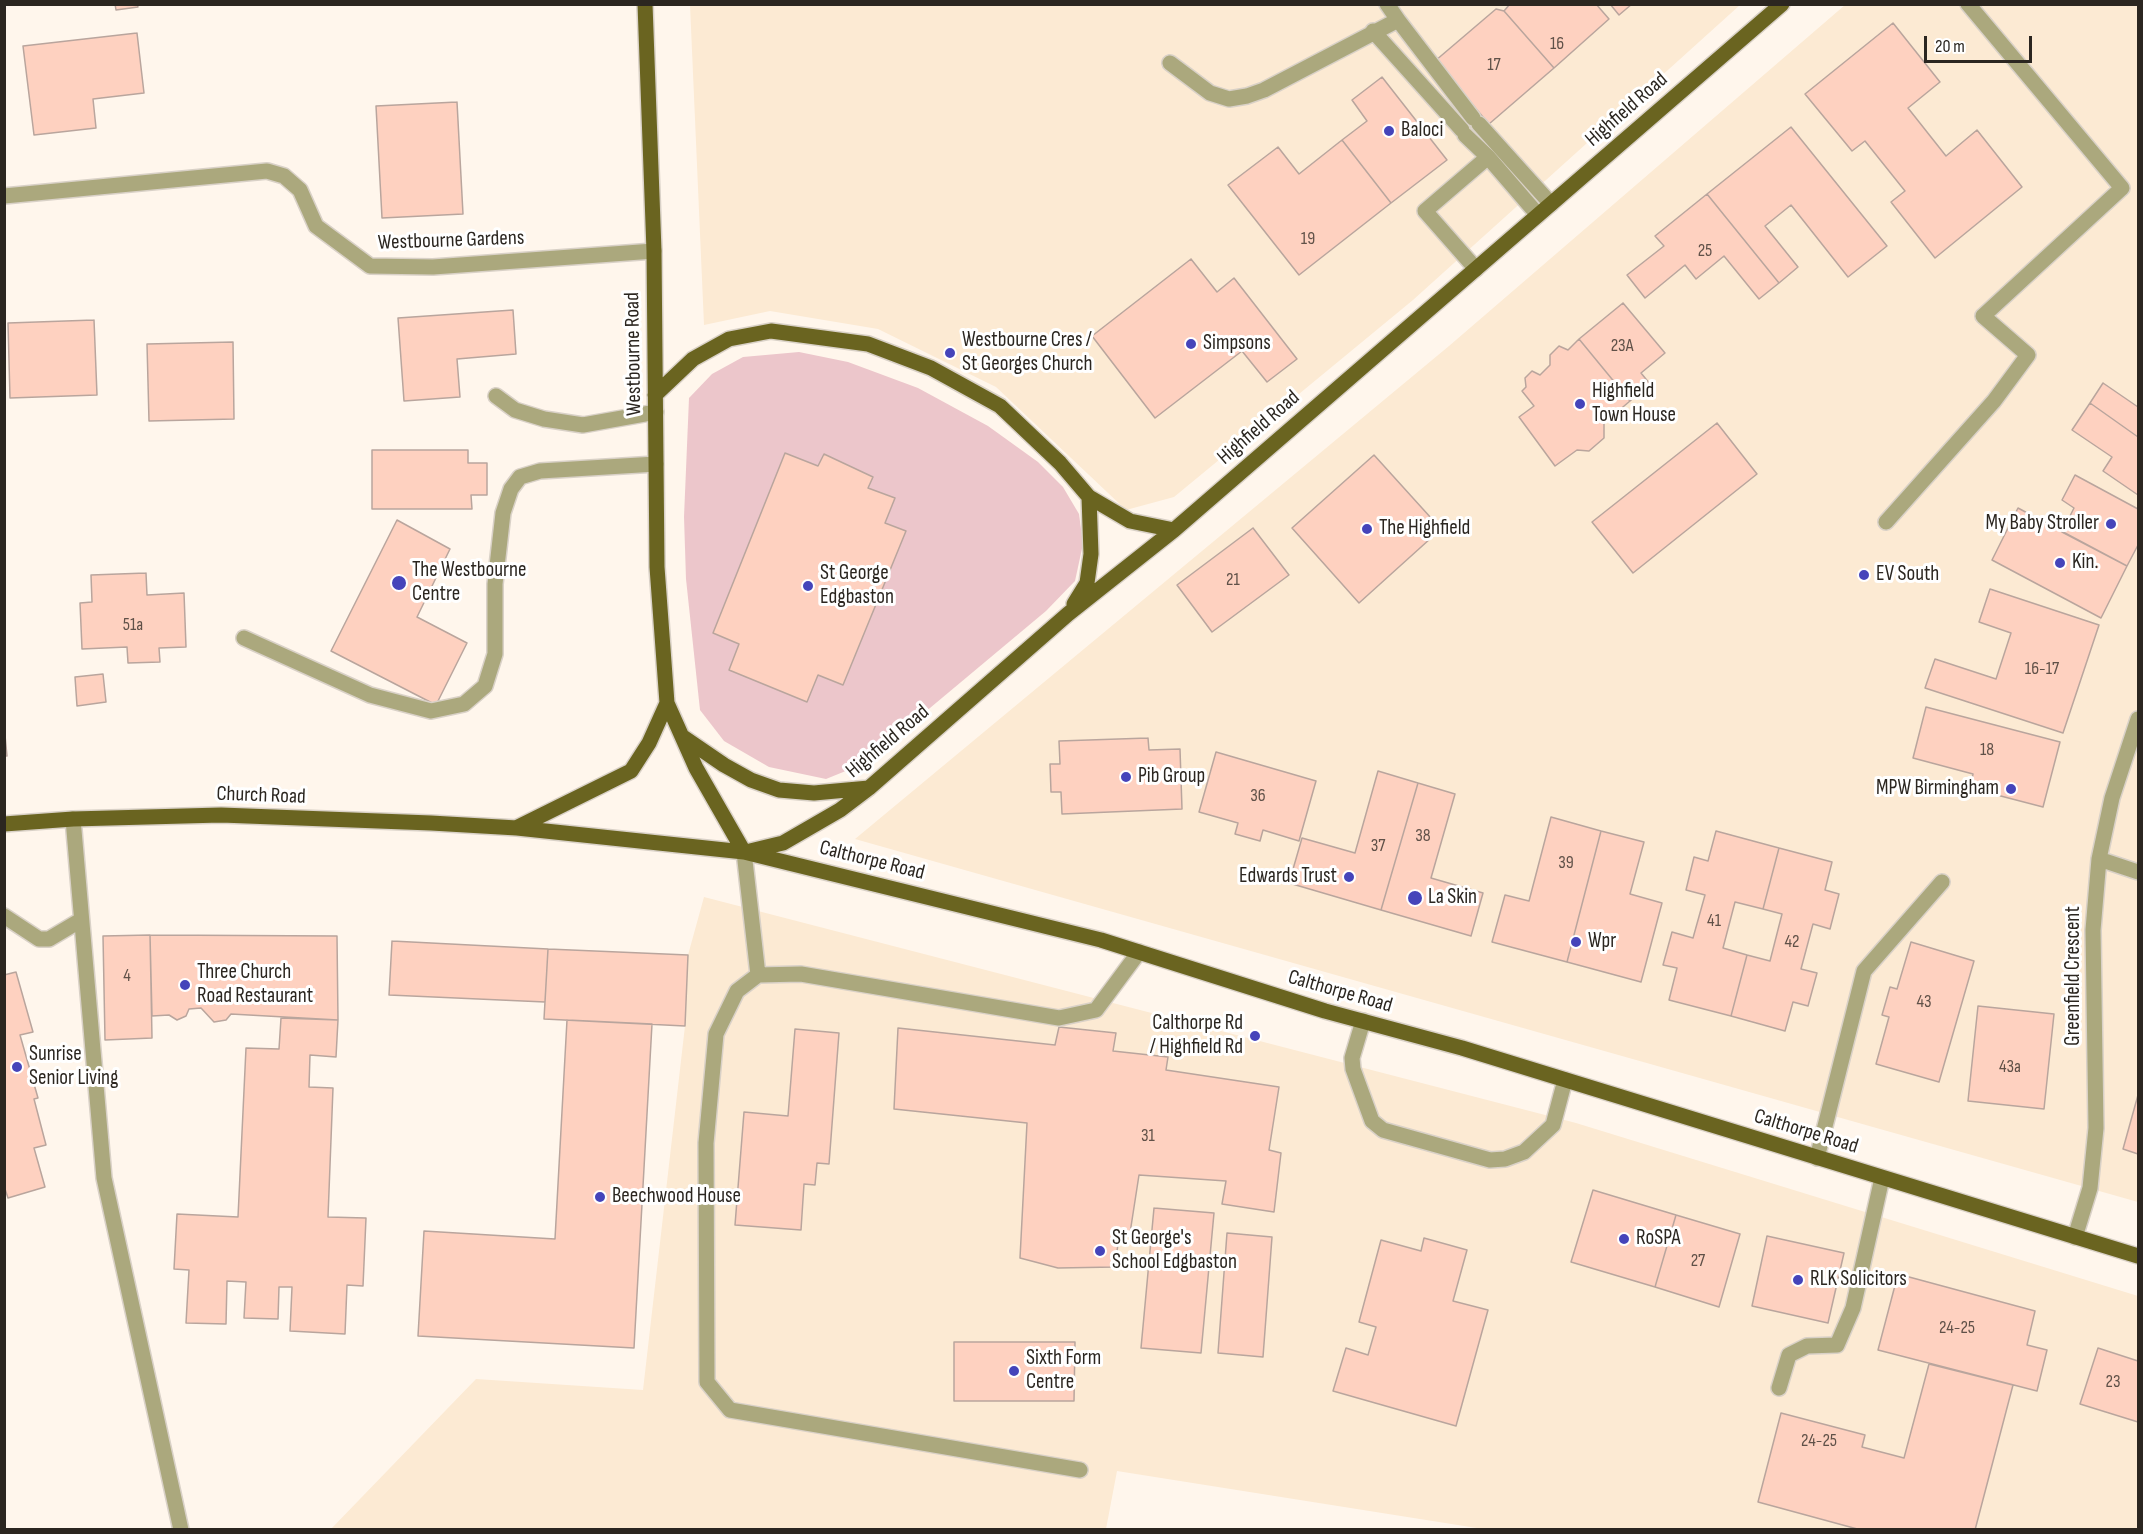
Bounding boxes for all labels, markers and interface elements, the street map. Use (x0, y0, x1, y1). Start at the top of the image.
scale bar (1927, 24, 2035, 62)
house number: 16 (1550, 33, 1564, 55)
text: 20 m (1935, 36, 1965, 57)
house number: 17 (1487, 54, 1501, 76)
street label: Highfield Road (1581, 68, 1673, 152)
place label: Baloci (1401, 118, 1443, 144)
marker: Baloci (1382, 124, 1396, 138)
street label: Westbourne Gardens (377, 226, 525, 256)
house number: 19 (1301, 228, 1315, 250)
house number: 25 (1698, 240, 1712, 262)
street label: Westbourne Road (620, 292, 648, 416)
place label: Westbourne Cres / St Georges Church (962, 328, 1093, 378)
place label: Simpsons (1203, 331, 1271, 357)
house number: 23A (1611, 335, 1633, 357)
marker: Simpsons (1184, 337, 1198, 351)
marker: Westbourne Cres / St Georges Church (943, 346, 957, 360)
place label: Highfield Town House (1592, 379, 1676, 429)
street label: Highfield Road (1213, 386, 1305, 470)
marker: Highfield Town House (1573, 397, 1587, 411)
place label: My Baby Stroller (1986, 511, 2099, 537)
place label: The Highfield (1379, 516, 1470, 542)
marker: My Baby Stroller (2104, 517, 2118, 531)
marker: The Highfield (1360, 522, 1374, 536)
place label: Kin. (2072, 550, 2098, 576)
marker: Kin. (2053, 556, 2067, 570)
place label: The Westbourne Centre (412, 558, 526, 608)
place label: St George Edgbaston (820, 561, 894, 611)
place label: EV South (1876, 562, 1939, 588)
marker: EV South (1857, 568, 1871, 582)
house number: 21 (1226, 569, 1240, 591)
marker: The Westbourne Centre (390, 574, 408, 592)
marker: St George Edgbaston (801, 579, 815, 593)
house number: 51a (123, 614, 143, 636)
house number: 16-17 (2025, 658, 2059, 680)
street label: Highfield Road (841, 700, 935, 784)
house number: 18 (1980, 739, 1994, 761)
place label: Pib Group (1138, 764, 1205, 790)
marker: Pib Group (1119, 770, 1133, 784)
place label: MPW Birmingham (1876, 776, 1999, 802)
street label: Church Road (216, 782, 306, 810)
marker: MPW Birmingham (2004, 782, 2018, 796)
house number: 36 (1250, 785, 1266, 807)
house number: 38 (1415, 825, 1431, 847)
house number: 37 (1371, 835, 1385, 857)
street label: Calthorpe Road (817, 836, 927, 886)
house number: 39 (1558, 852, 1574, 874)
place label: Edwards Trust (1239, 864, 1337, 890)
marker: Edwards Trust (1342, 870, 1356, 884)
place label: La Skin (1428, 885, 1477, 911)
marker: La Skin (1406, 889, 1424, 907)
street label: Greenfield Crescent (2061, 906, 2087, 1046)
house number: 41 (1707, 910, 1721, 932)
place label: Wpr (1588, 929, 1616, 955)
house number: 42 (1784, 931, 1800, 953)
marker: Wpr (1569, 935, 1583, 949)
place label: Three Church Road Restaurant (197, 960, 313, 1010)
house number: 4 (123, 965, 131, 987)
street label: Calthorpe Road (1285, 965, 1395, 1019)
marker: Three Church Road Restaurant (178, 978, 192, 992)
house number: 43 (1916, 991, 1932, 1013)
place label: Calthorpe Rd / Highfield Rd (1150, 1011, 1243, 1061)
marker: Calthorpe Rd / Highfield Rd (1248, 1029, 1262, 1043)
place label: Sunrise Senior Living (29, 1042, 118, 1092)
house number: 43a (1999, 1056, 2021, 1078)
marker: Sunrise Senior Living (10, 1060, 24, 1074)
street label: Calthorpe Road (1751, 1104, 1861, 1160)
house number: 31 (1141, 1125, 1155, 1147)
place label: Beechwood House (612, 1184, 741, 1210)
marker: Beechwood House (593, 1190, 607, 1204)
place label: St George's School Edgbaston (1112, 1226, 1237, 1276)
place label: RoSPA (1636, 1226, 1681, 1252)
marker: RoSPA (1617, 1232, 1631, 1246)
marker: St George's School Edgbaston (1093, 1244, 1107, 1258)
house number: 27 (1691, 1250, 1705, 1272)
place label: RLK Solicitors (1810, 1267, 1907, 1293)
marker: RLK Solicitors (1791, 1273, 1805, 1287)
house number: 24-25 (1939, 1317, 1975, 1339)
place label: Sixth Form Centre (1026, 1346, 1101, 1396)
marker: Sixth Form Centre (1007, 1364, 1021, 1378)
house number: 23 (2106, 1371, 2120, 1393)
house number: 24-25 (1801, 1430, 1837, 1452)

